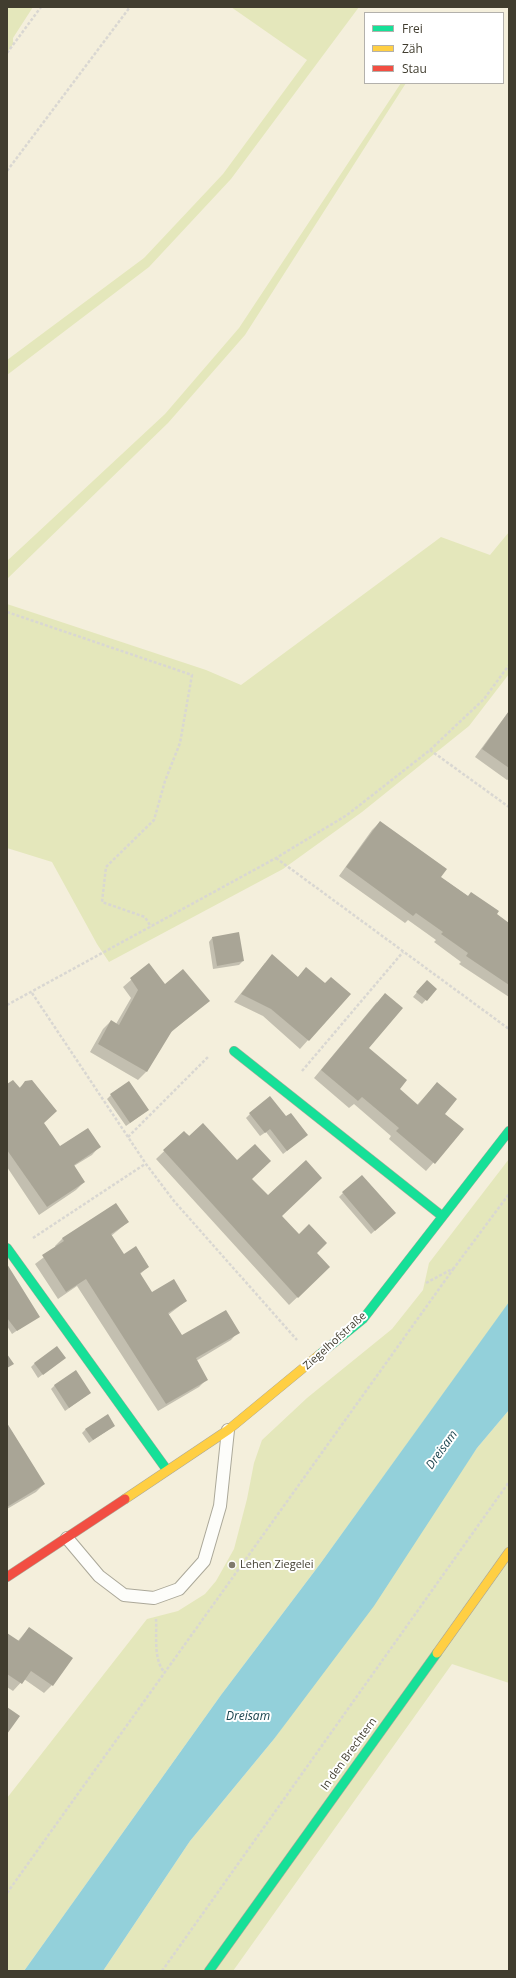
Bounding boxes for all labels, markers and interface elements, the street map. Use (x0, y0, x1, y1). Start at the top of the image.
legend (364, 12, 504, 84)
text: Frei (402, 20, 423, 37)
text: Zäh (402, 40, 423, 57)
text: Stau (402, 60, 427, 77)
street label: Ziegelhofstraße (301, 1309, 369, 1373)
water label: Dreisam (423, 1428, 461, 1472)
place label: Lehen Ziegelei (240, 1558, 314, 1572)
marker: Lehen Ziegelei (227, 1560, 237, 1570)
water label: Dreisam (226, 1710, 270, 1724)
street label: In den Brechtern (318, 1715, 380, 1793)

